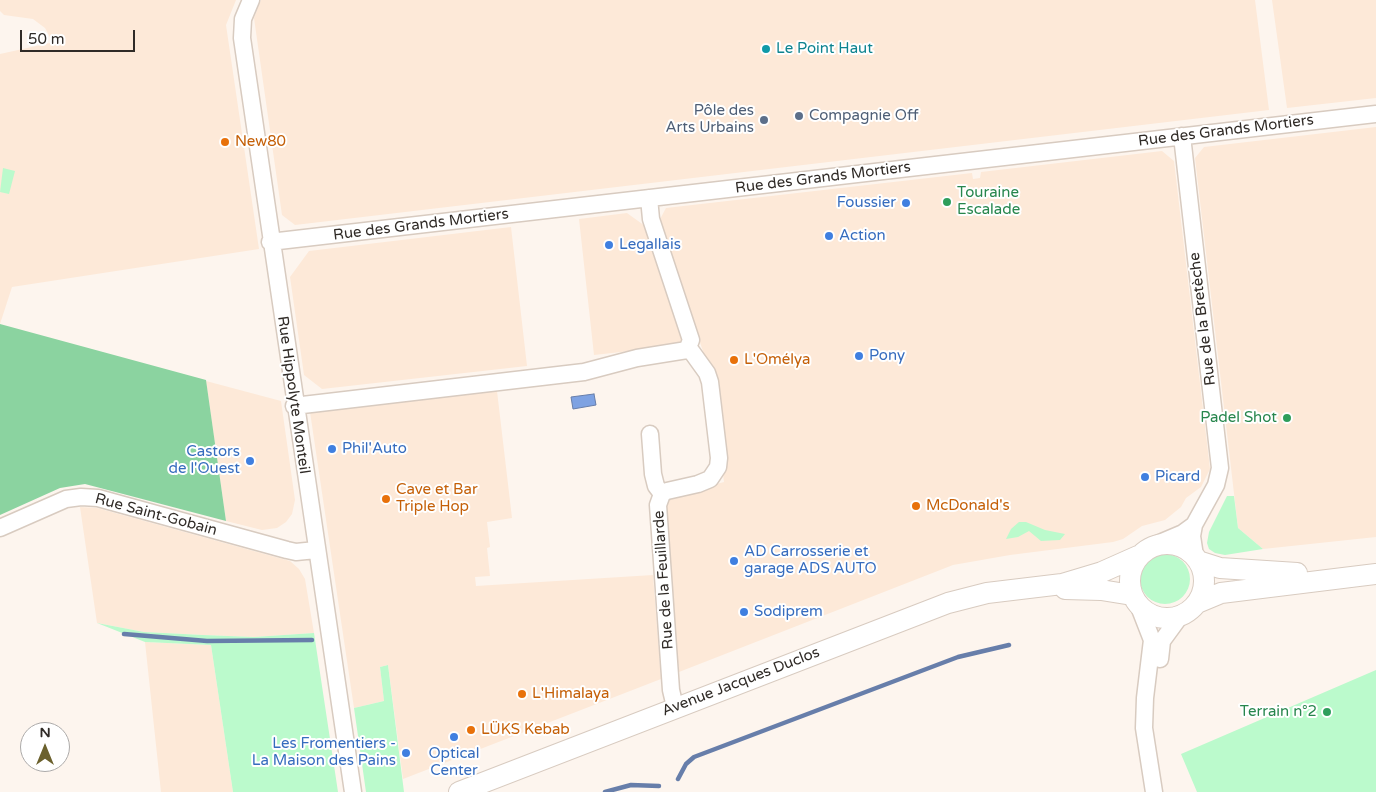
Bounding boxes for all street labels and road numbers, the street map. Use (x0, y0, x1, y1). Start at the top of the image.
street label: Rue des Grands Mortiers (1137, 111, 1315, 151)
street label: Rue des Grands Mortiers (734, 158, 912, 198)
street label: Rue des Grands Mortiers (332, 205, 510, 245)
street label: Rue de la Bretèche (1186, 251, 1220, 387)
street label: Rue Hippolyte Monteil (273, 315, 313, 475)
street label: Rue Saint-Gobain (93, 490, 219, 540)
street label: Rue de la Feuillarde (650, 510, 678, 650)
street label: Avenue Jacques Duclos (660, 644, 822, 720)

